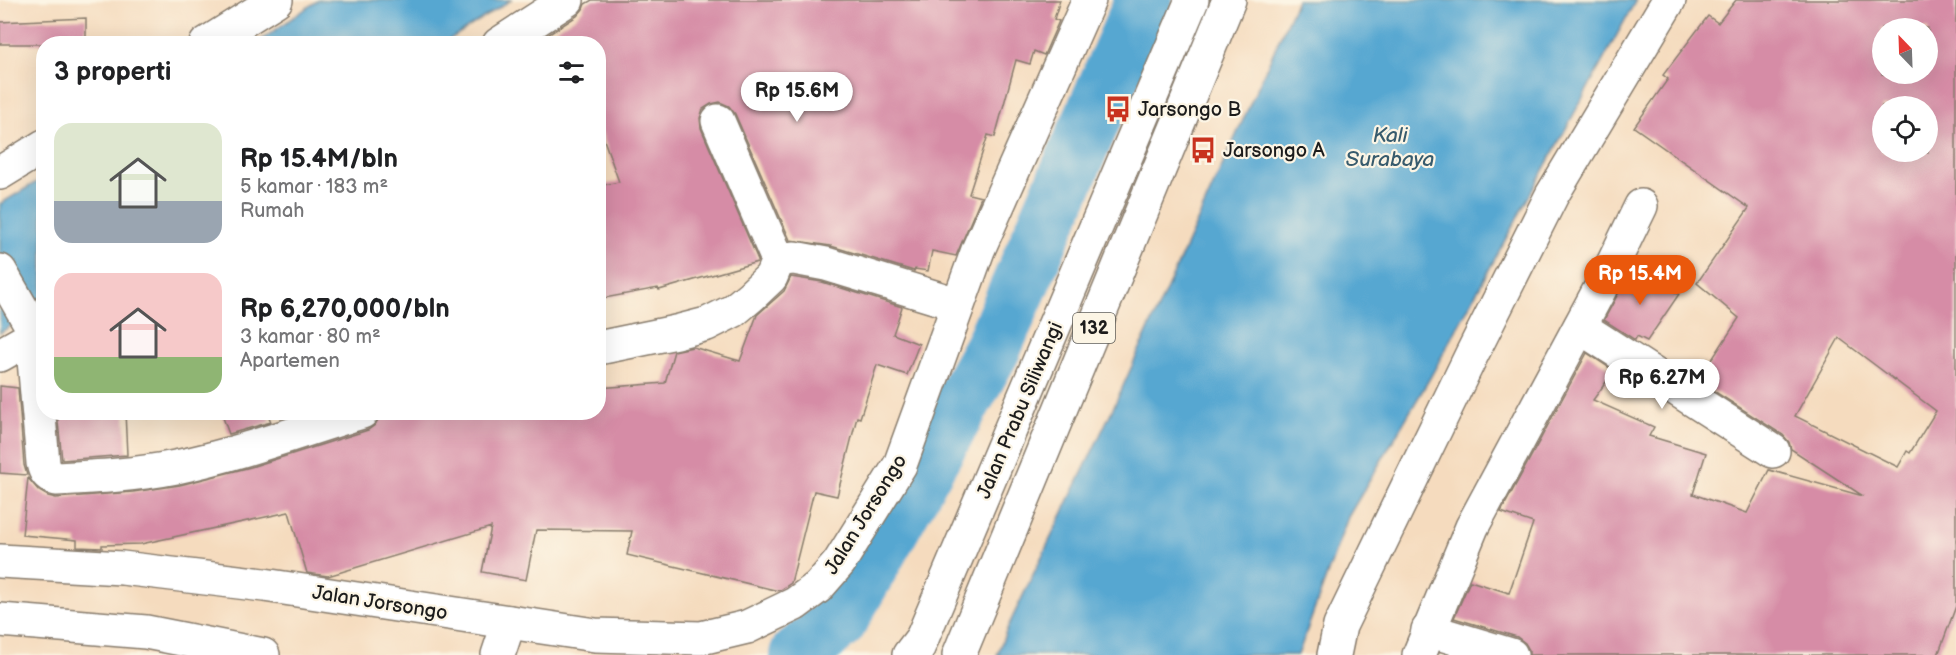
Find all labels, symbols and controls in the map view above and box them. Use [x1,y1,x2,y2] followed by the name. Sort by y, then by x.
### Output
[1872,18,1938,84] north arrow
[1872,18,1938,162] map controls
[555,56,588,89] icon: filters
[54,57,171,88] text: 3 properti
[735,72,859,123] pin: Rp 15.6M
[755,79,839,103] text: Rp 15.6M
[1103,94,1133,124] bus stop icon: Jarsongo B
[1872,96,1938,162] button: locate
[1138,98,1241,122] place label: Jarsongo B
[1346,123,1434,172] water label: Kali Surabaya
[1188,135,1218,165] bus stop icon: Jarsongo A
[1223,139,1325,163] place label: Jarsongo A
[240,144,398,175] text: Rp 15.4M/bln
[102,147,174,219] icon: home
[240,175,388,199] text: 5 kamar · 183 m²
[240,199,304,223] text: Rumah
[1578,255,1702,306] pin: Rp 15.4M
[1598,262,1682,286] text: Rp 15.4M
[240,294,450,325] text: Rp 6,270,000/bln
[102,297,174,369] icon: home
[1073,313,1115,343] road number: 132
[972,318,1068,502] street label: Jalan Prabu Siliwangi
[240,325,381,349] text: 3 kamar · 80 m²
[240,349,340,373] text: Apartemen
[1600,359,1724,410] pin: Rp 6.27M
[1619,366,1705,390] text: Rp 6.27M
[819,450,912,579] street label: Jalan Jorsongo
[310,580,449,626] street label: Jalan Jorsongo

